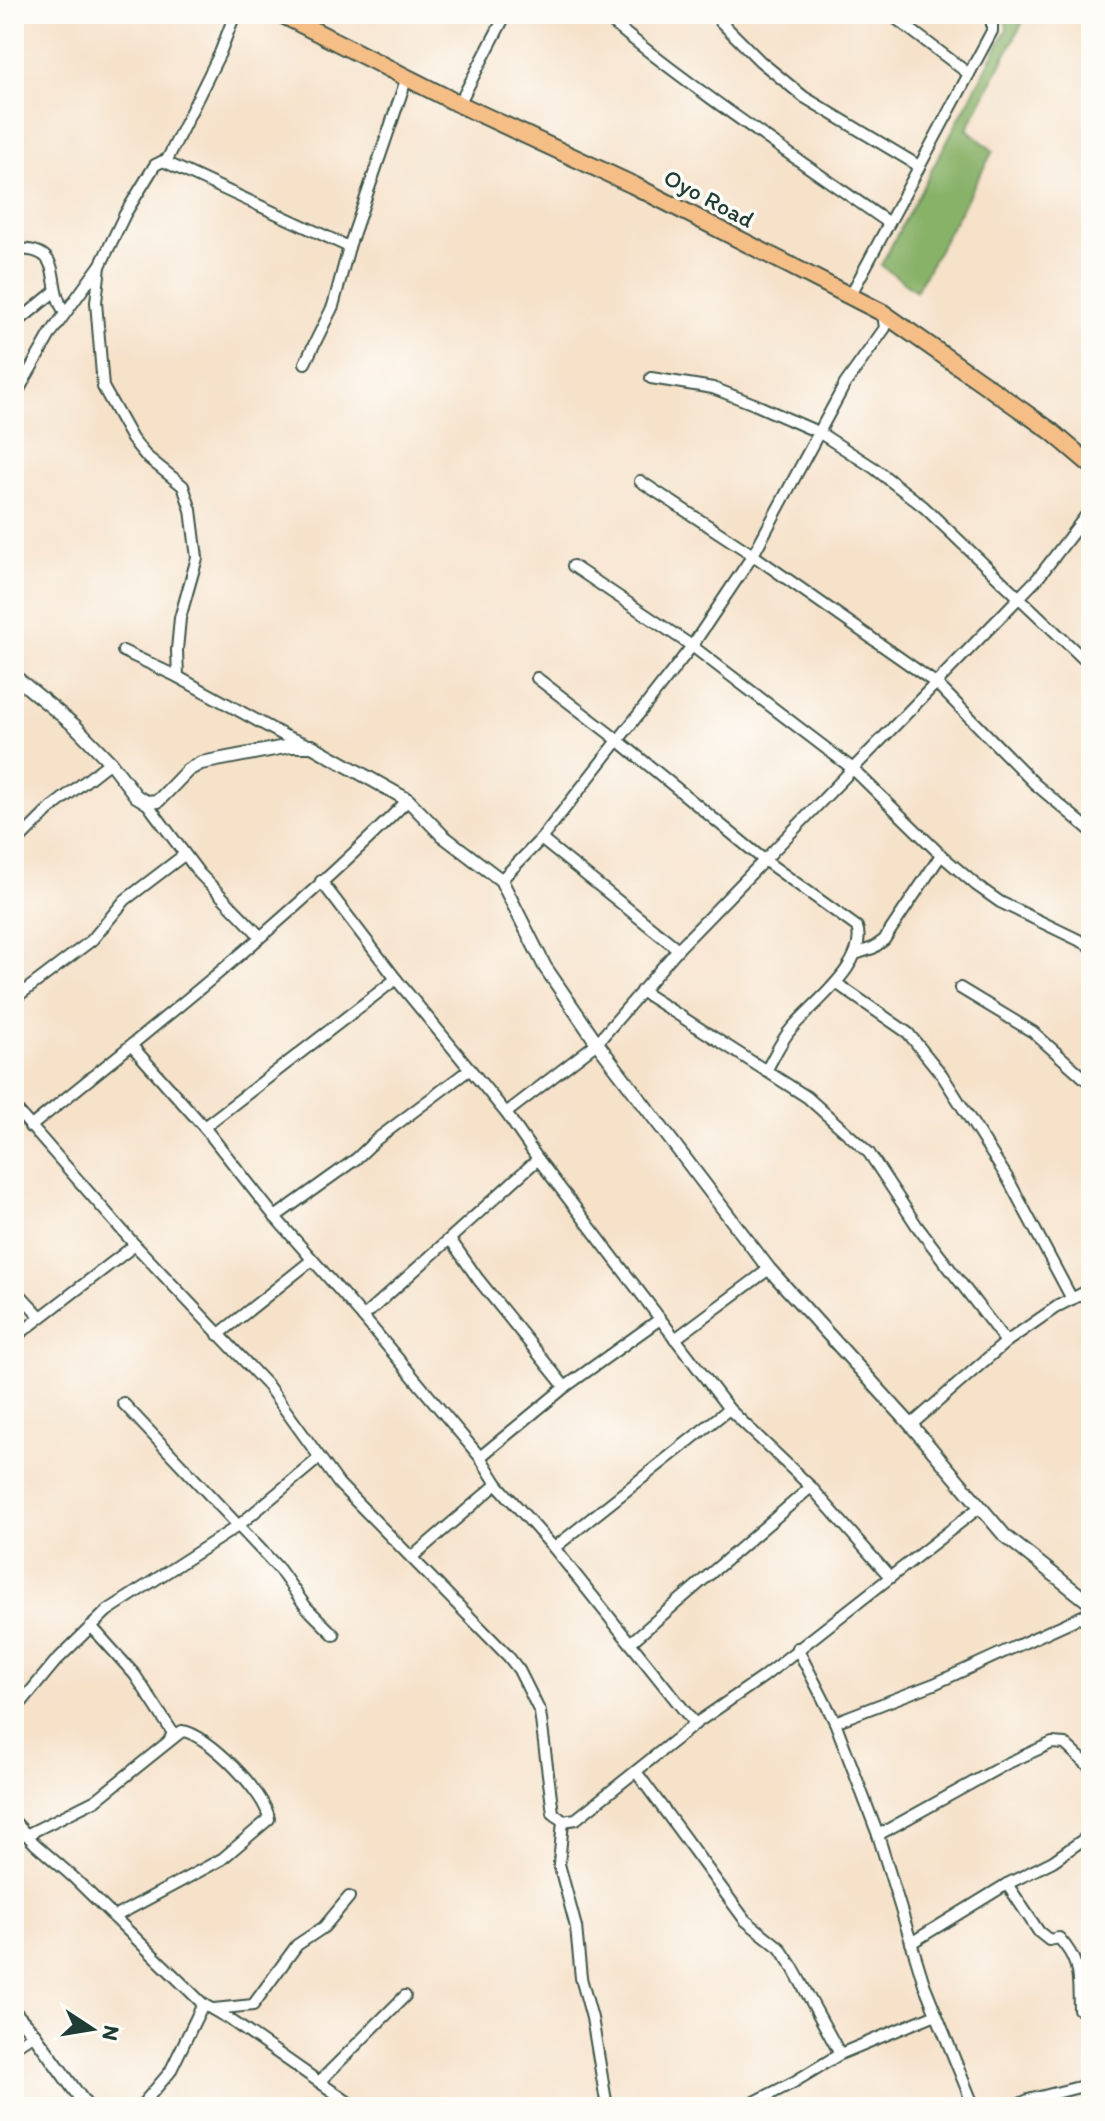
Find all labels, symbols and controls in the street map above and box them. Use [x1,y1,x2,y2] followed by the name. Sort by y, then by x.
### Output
[659,162,759,234] street label: Oyo Road
[52,1989,132,2069] north arrow
[96,2023,126,2043] text: N

